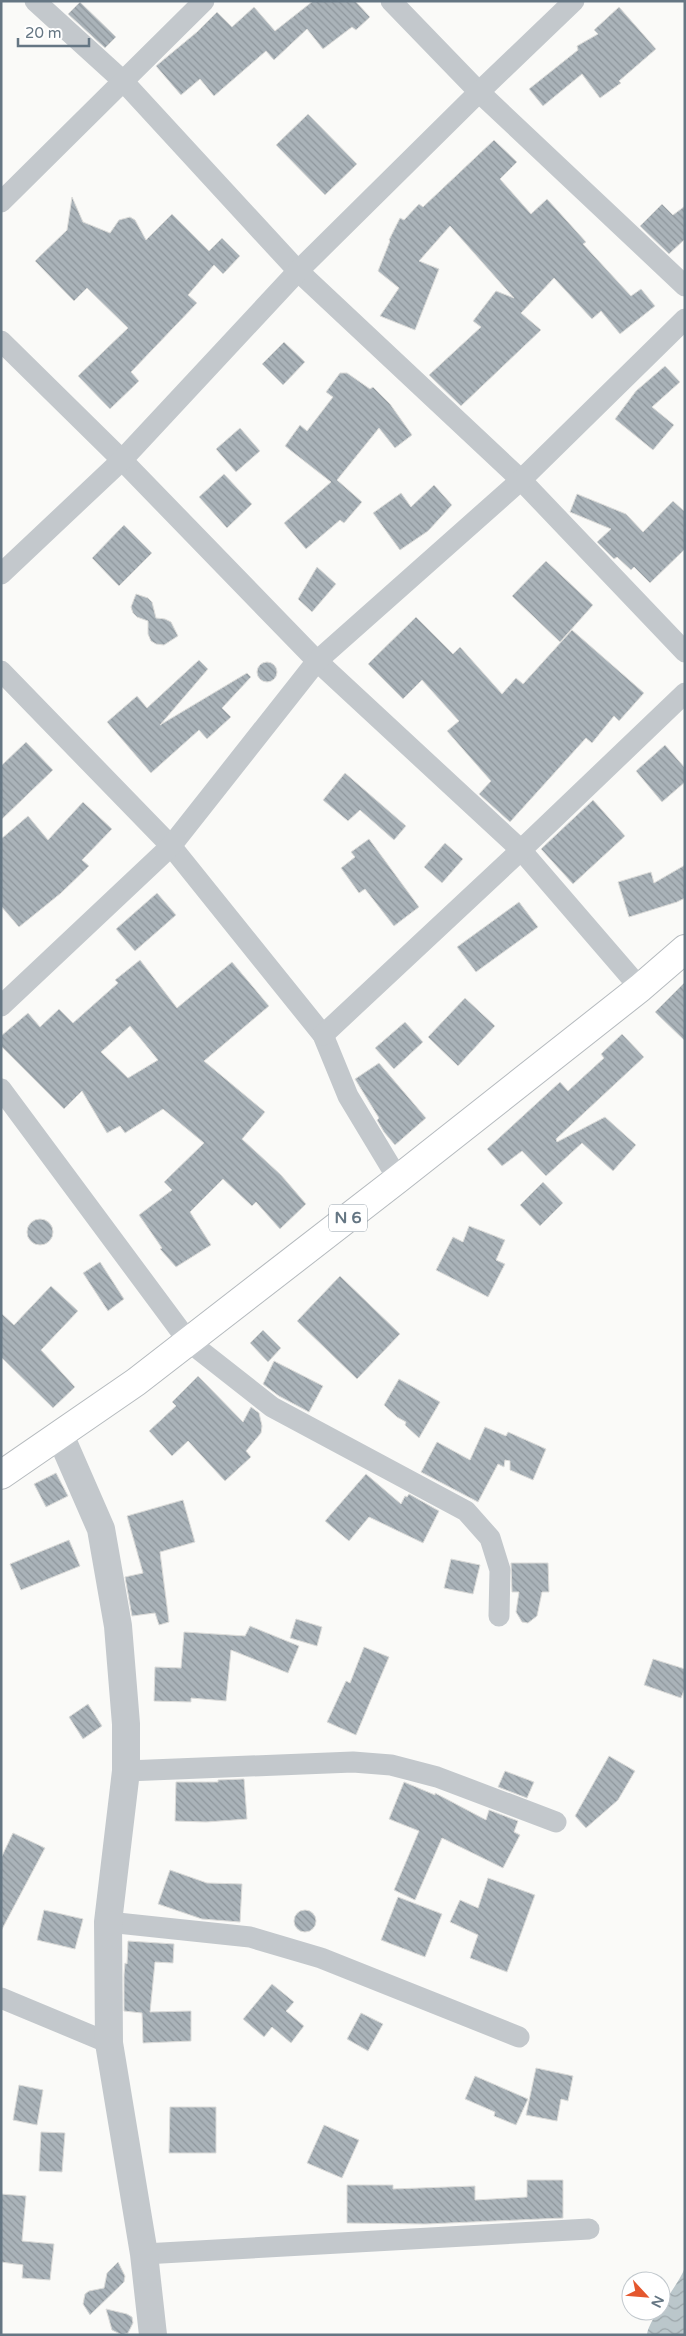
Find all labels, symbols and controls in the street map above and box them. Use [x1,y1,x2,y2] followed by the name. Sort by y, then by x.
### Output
[18,15,89,47] scale bar
[25,24,62,42] text: 20 m
[329,1204,367,1232] road number: N 6
[621,2271,671,2321] north arrow
[647,2293,667,2310] text: N

